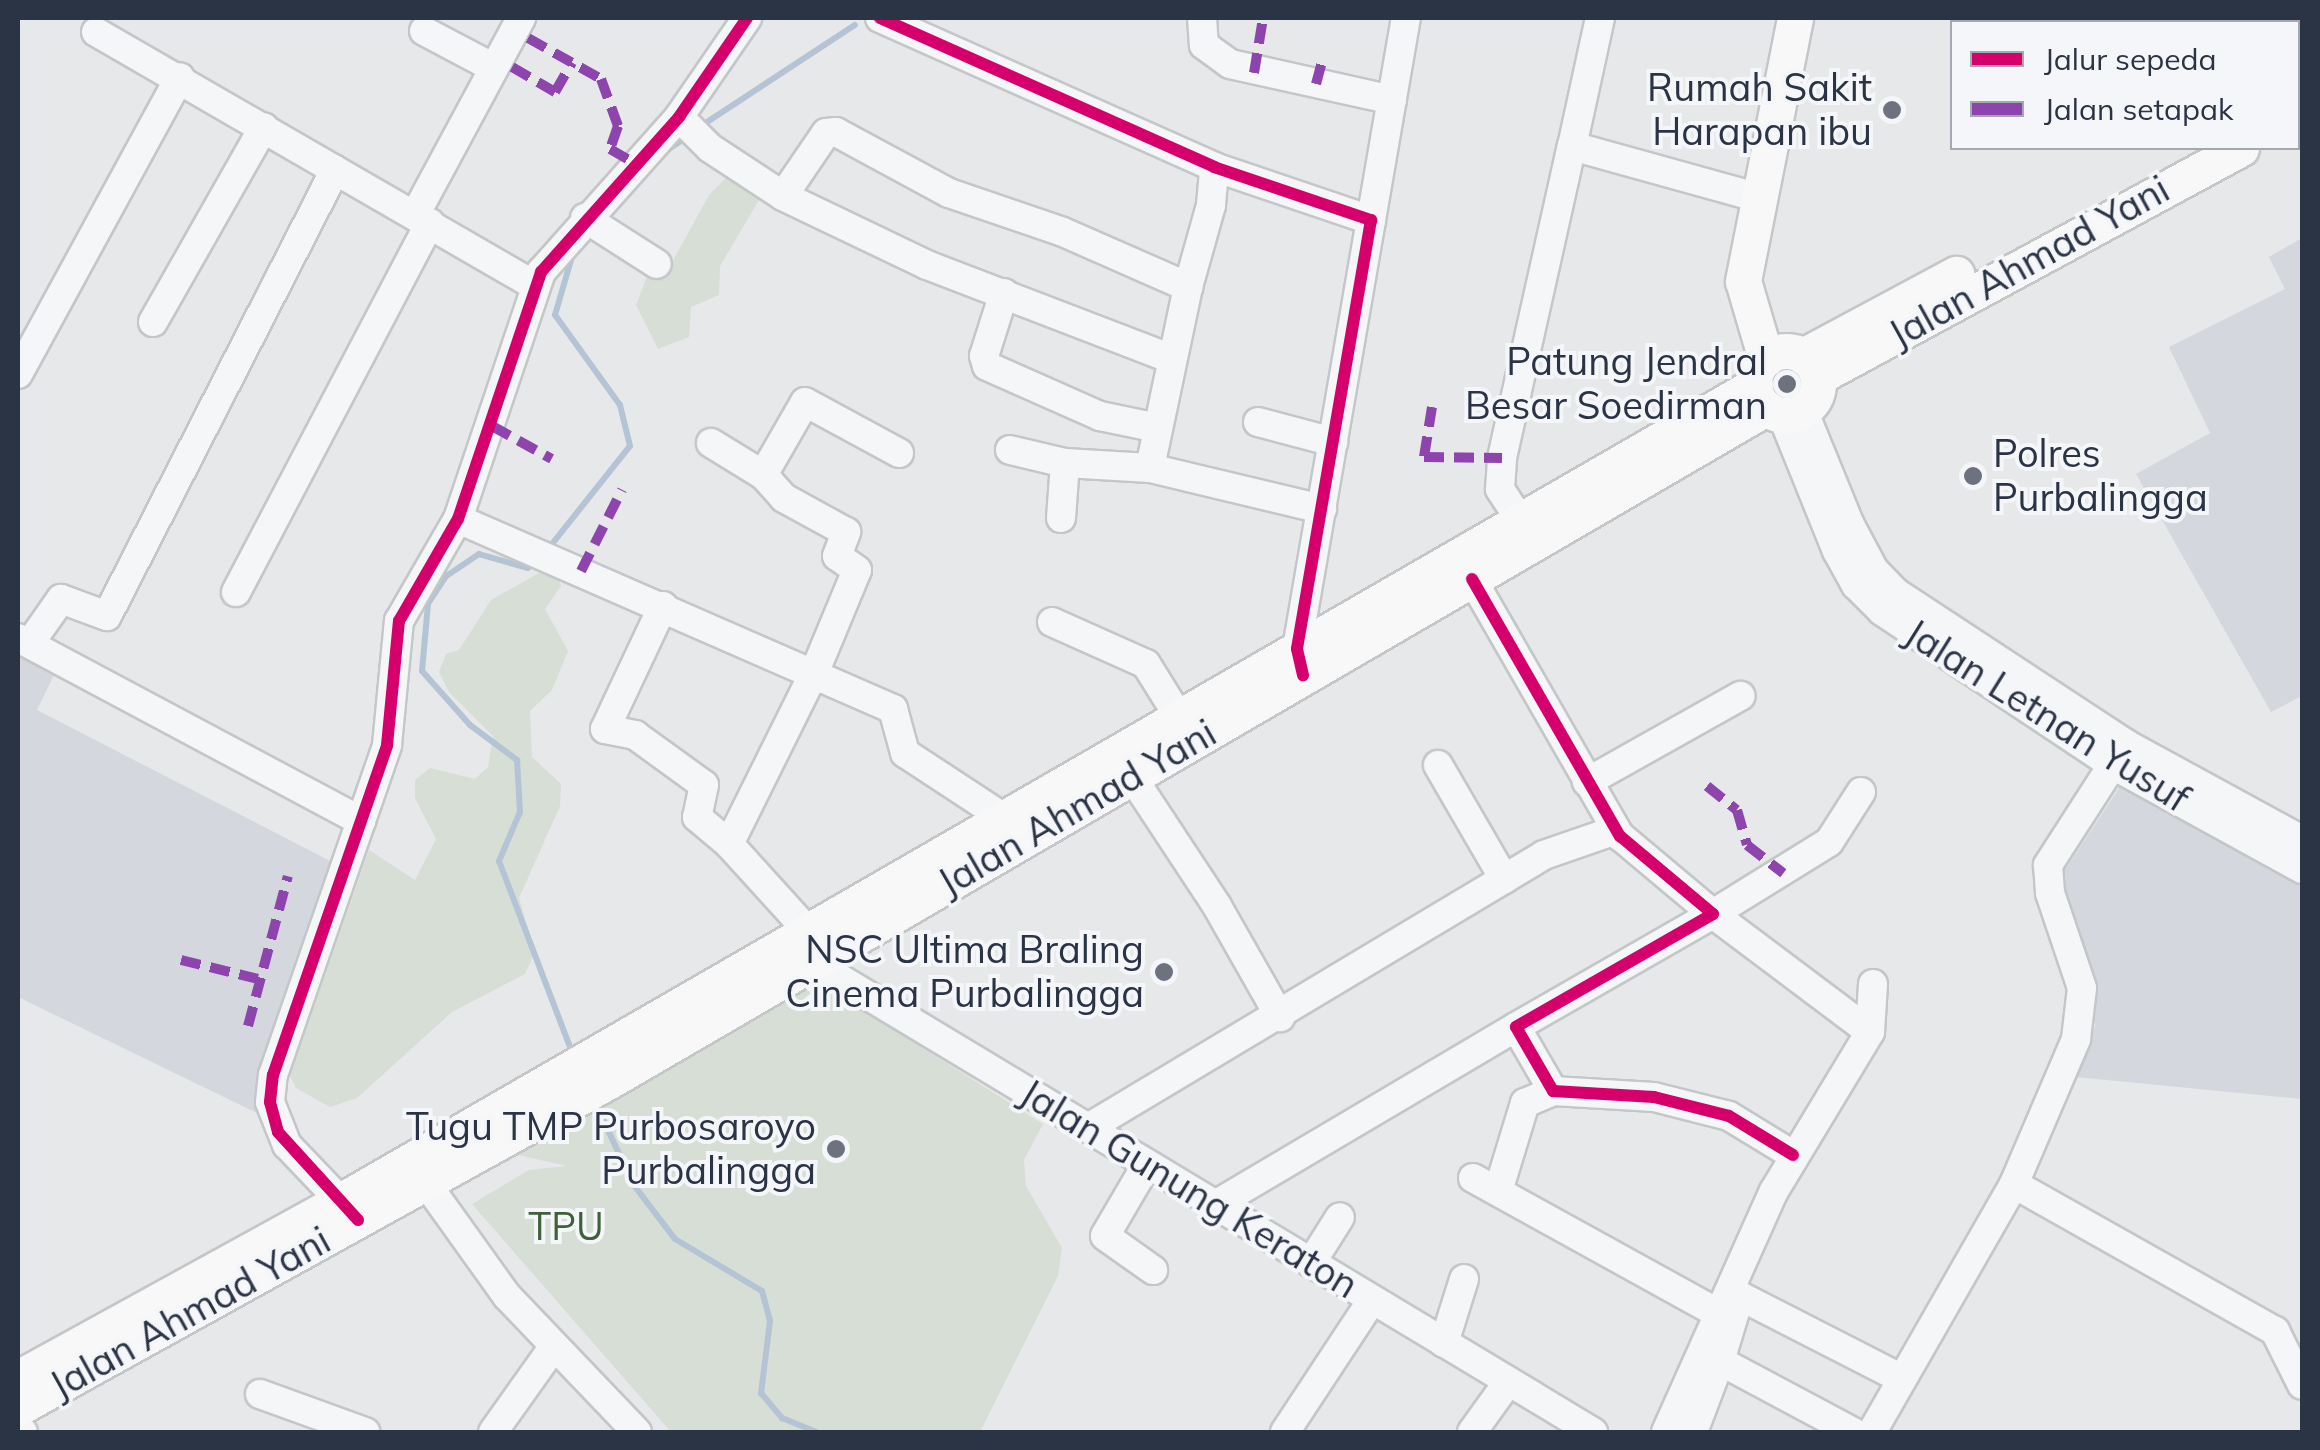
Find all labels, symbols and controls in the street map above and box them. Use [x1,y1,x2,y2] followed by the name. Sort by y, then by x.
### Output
[1950,20,2300,150] legend
[2044,40,2217,78] text: Jalur sepeda
[1647,65,1872,154] place label: Rumah Sakit Harapan ibu
[2044,90,2234,128] text: Jalan setapak
[1881,99,1903,121] marker: Rumah Sakit Harapan ibu
[1881,166,2177,358] street label: Jalan Ahmad Yani
[1465,339,1767,428] place label: Patung Jendral Besar Soedirman
[1776,373,1798,395] marker: Patung Jendral Besar Soedirman
[1993,431,2208,520] place label: Polres Purbalingga
[1962,465,1984,487] marker: Polres Purbalingga
[1896,610,2198,822] street label: Jalan Letnan Yusuf
[930,710,1224,906] street label: Jalan Ahmad Yani
[785,927,1144,1016] place label: NSC Ultima Braling Cinema Purbalingga
[1153,961,1175,983] marker: NSC Ultima Braling Cinema Purbalingga
[1012,1070,1366,1308] street label: Jalan Gunung Keraton
[406,1104,816,1194] place label: Tugu TMP Purbosaroyo Purbalingga
[825,1138,847,1160] marker: Tugu TMP Purbosaroyo Purbalingga
[528,1204,604,1250] park label: TPU
[42,1217,338,1409] street label: Jalan Ahmad Yani

